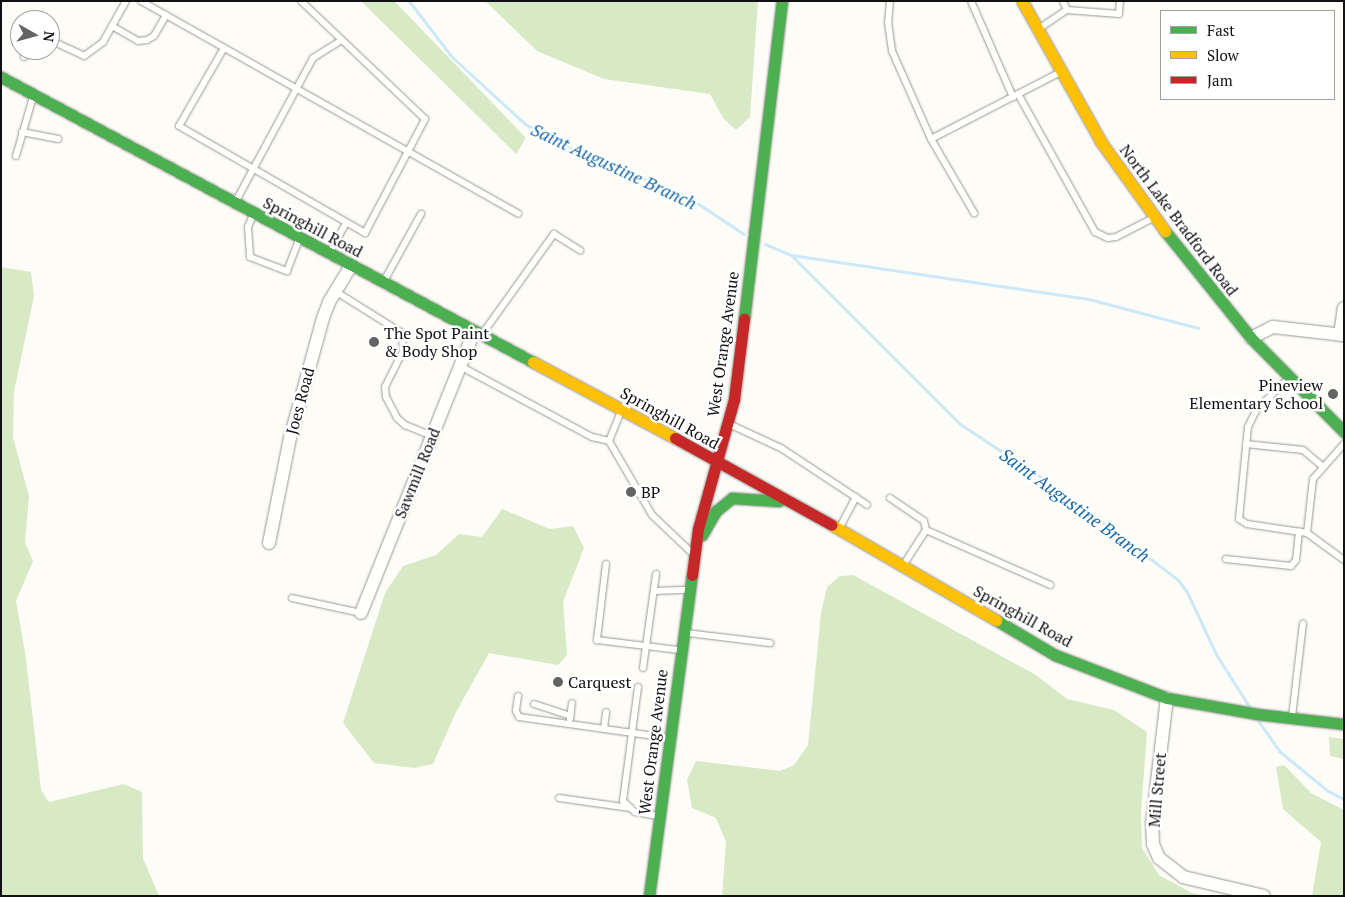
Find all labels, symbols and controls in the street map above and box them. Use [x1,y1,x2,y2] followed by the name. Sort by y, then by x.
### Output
[10,10,60,60] north arrow
[1160,10,1335,100] legend
[1207,20,1235,40] text: Fast
[39,30,59,43] text: N
[1207,45,1239,65] text: Slow
[1207,70,1233,90] text: Jam
[528,118,700,214] water label: Saint Augustine Branch
[1116,141,1242,299] street label: North Lake Bradford Road
[260,193,366,261] street label: Springhill Road
[703,270,743,418] street label: West Orange Avenue
[384,323,489,361] place label: The Spot Paint & Body Shop
[368,336,380,348] marker: The Spot Paint & Body Shop
[282,365,318,437] street label: Joes Road
[1189,375,1323,413] place label: Pineview Elementary School
[617,383,723,453] street label: Springhill Road
[1327,388,1339,400] marker: Pineview Elementary School
[390,425,444,521] street label: Sawmill Road
[996,443,1154,567] water label: Saint Augustine Branch
[641,482,660,502] place label: BP
[625,486,637,498] marker: BP
[970,581,1076,651] street label: Springhill Road
[635,668,671,816] street label: West Orange Avenue
[568,672,631,692] place label: Carquest
[552,676,564,688] marker: Carquest
[1144,752,1170,828] street label: Mill Street

